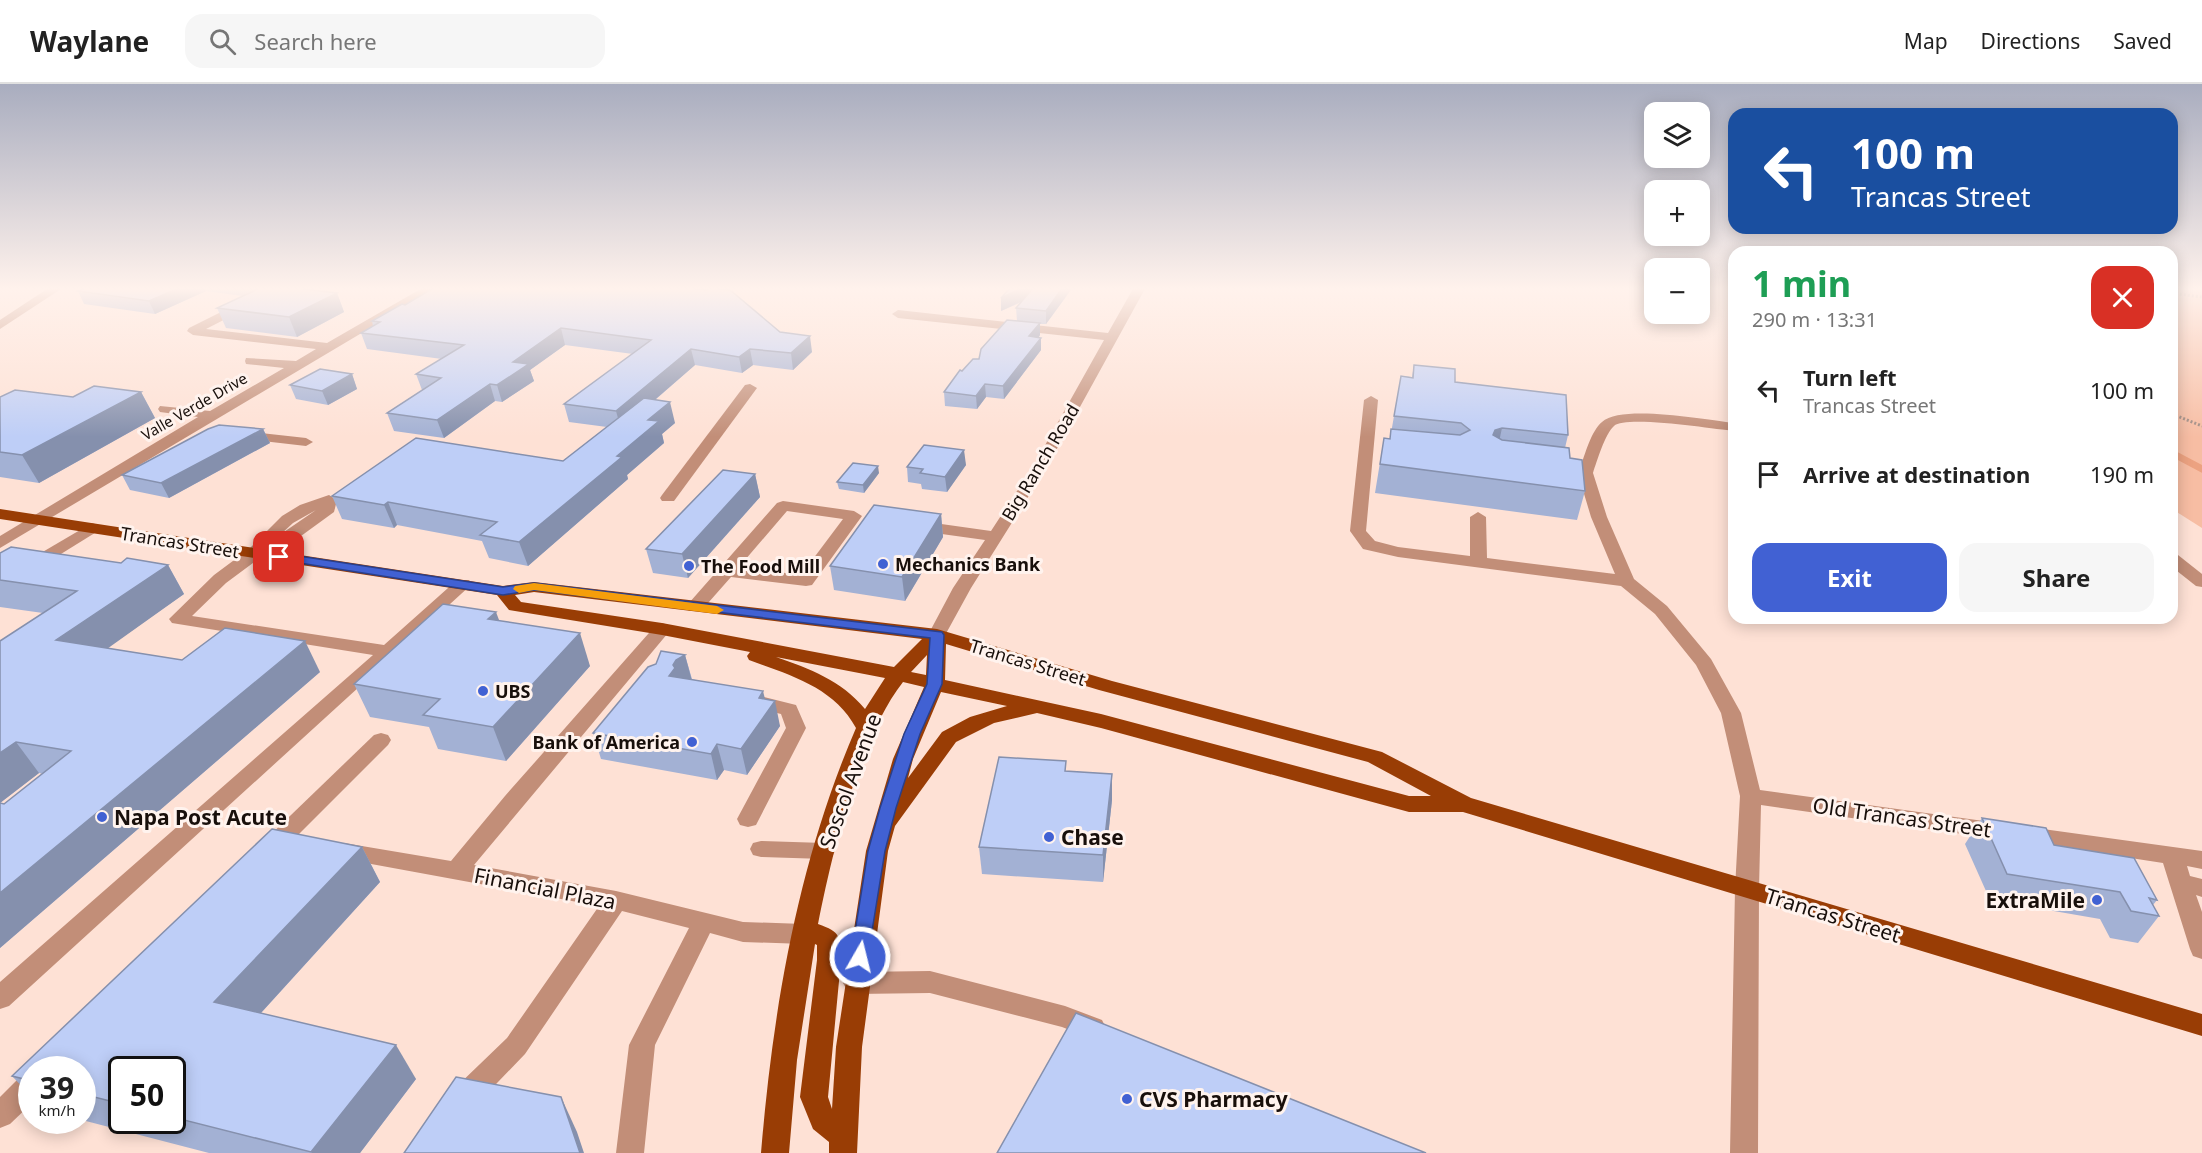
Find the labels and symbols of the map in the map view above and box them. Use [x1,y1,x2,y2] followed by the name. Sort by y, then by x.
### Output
[137,368,251,444] street label: Valle Verde Drive
[996,399,1084,525] street label: Big Ranch Road
[119,521,241,563] street label: Trancas Street
[253,531,304,582] pin
[895,552,1041,576] place label: Mechanics Bank
[701,554,820,578] place label: The Food Mill
[876,557,890,571] marker: Mechanics Bank
[682,559,696,573] marker: The Food Mill
[967,633,1089,691] street label: Trancas Street
[495,679,531,703] place label: UBS
[476,684,490,698] marker: UBS
[813,710,887,852] street label: Soscol Avenue
[533,730,680,754] place label: Bank of America
[685,735,699,749] marker: Bank of America
[1811,791,1993,843] street label: Old Trancas Street
[114,803,287,831] place label: Napa Post Acute
[95,810,109,824] marker: Napa Post Acute
[1061,823,1124,851] place label: Chase
[1042,830,1056,844] marker: Chase
[472,861,618,915] street label: Financial Plaza
[1762,881,1904,949] street label: Trancas Street
[1986,886,2085,914] place label: ExtraMile
[2090,893,2104,907] marker: ExtraMile
[828,925,892,989] position arrow
[108,1056,186,1134] speed limit sign: 50
[1139,1085,1288,1113] place label: CVS Pharmacy
[1120,1092,1134,1106] marker: CVS Pharmacy

